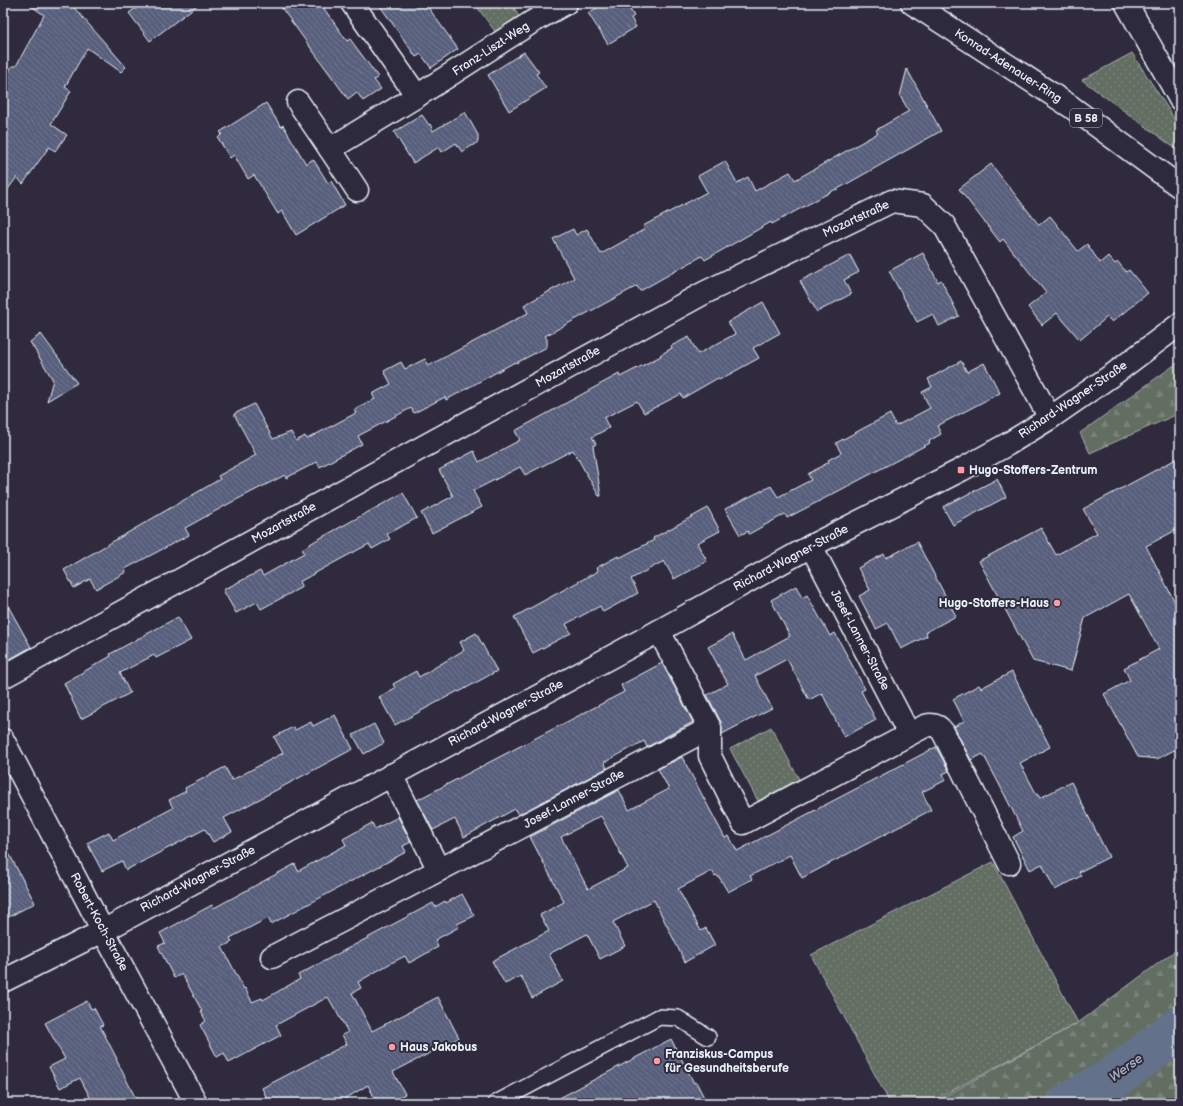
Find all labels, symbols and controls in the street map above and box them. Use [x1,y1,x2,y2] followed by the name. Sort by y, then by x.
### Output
[450,19,532,79] street label: Franz-Liszt-Weg
[951,26,1065,106] street label: Konrad-Adenauer-Ring
[1070,109,1102,127] road number: B 58
[820,197,892,241] street label: Mozartstraße
[533,343,603,391] street label: Mozartstraße
[1016,358,1130,442] street label: Richard-Wagner-Straße
[969,463,1097,478] place label: Hugo-Stoffers-Zentrum
[956,465,966,475] marker: Hugo-Stoffers-Zentrum
[249,499,319,547] street label: Mozartstraße
[731,521,851,595] street label: Richard-Wagner-Straße
[827,587,893,693] street label: Josef-Lanner-Straße
[939,596,1049,611] place label: Hugo-Stoffers-Haus
[1052,598,1062,608] marker: Hugo-Stoffers-Haus
[446,676,566,750] street label: Richard-Wagner-Straße
[521,766,627,832] street label: Josef-Lanner-Straße
[138,842,258,916] street label: Richard-Wagner-Straße
[67,870,131,974] street label: Robert-Koch-Straße
[400,1040,477,1055] place label: Haus Jakobus
[387,1042,397,1052] marker: Haus Jakobus
[665,1047,789,1076] place label: Franziskus-Campus für Gesundheitsberufe
[1106,1050,1146,1085] water label: Werse
[652,1056,662,1066] marker: Franziskus-Campus für Gesundheitsberufe

